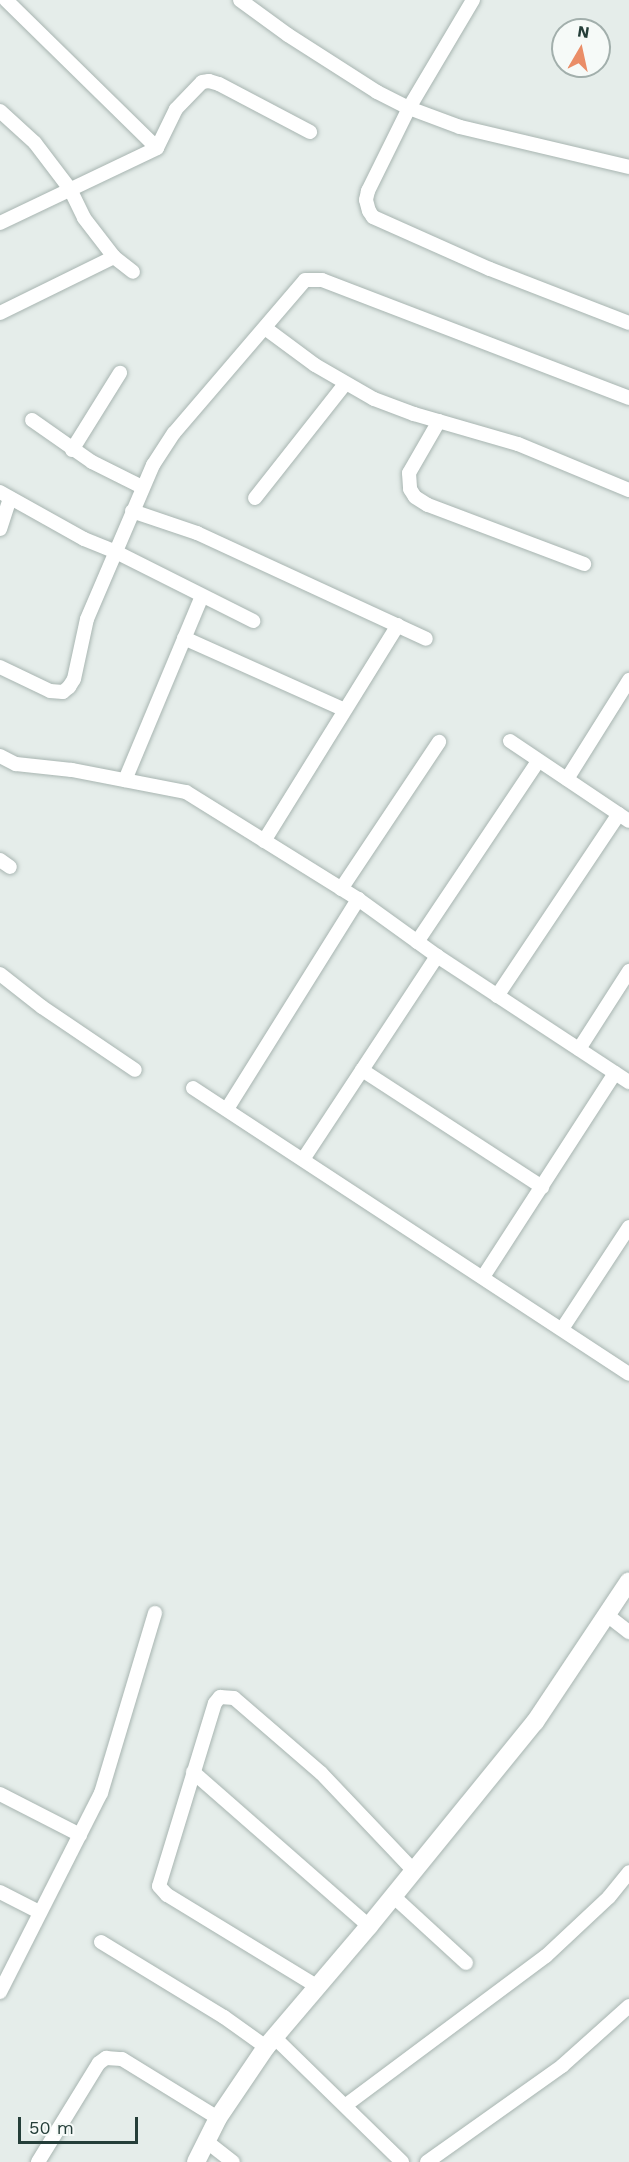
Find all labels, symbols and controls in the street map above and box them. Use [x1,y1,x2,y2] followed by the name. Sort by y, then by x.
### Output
[551,18,611,78] north arrow
[576,21,591,42] text: N
[21,2105,141,2143] scale bar
[29,2117,74,2138] text: 50 m

